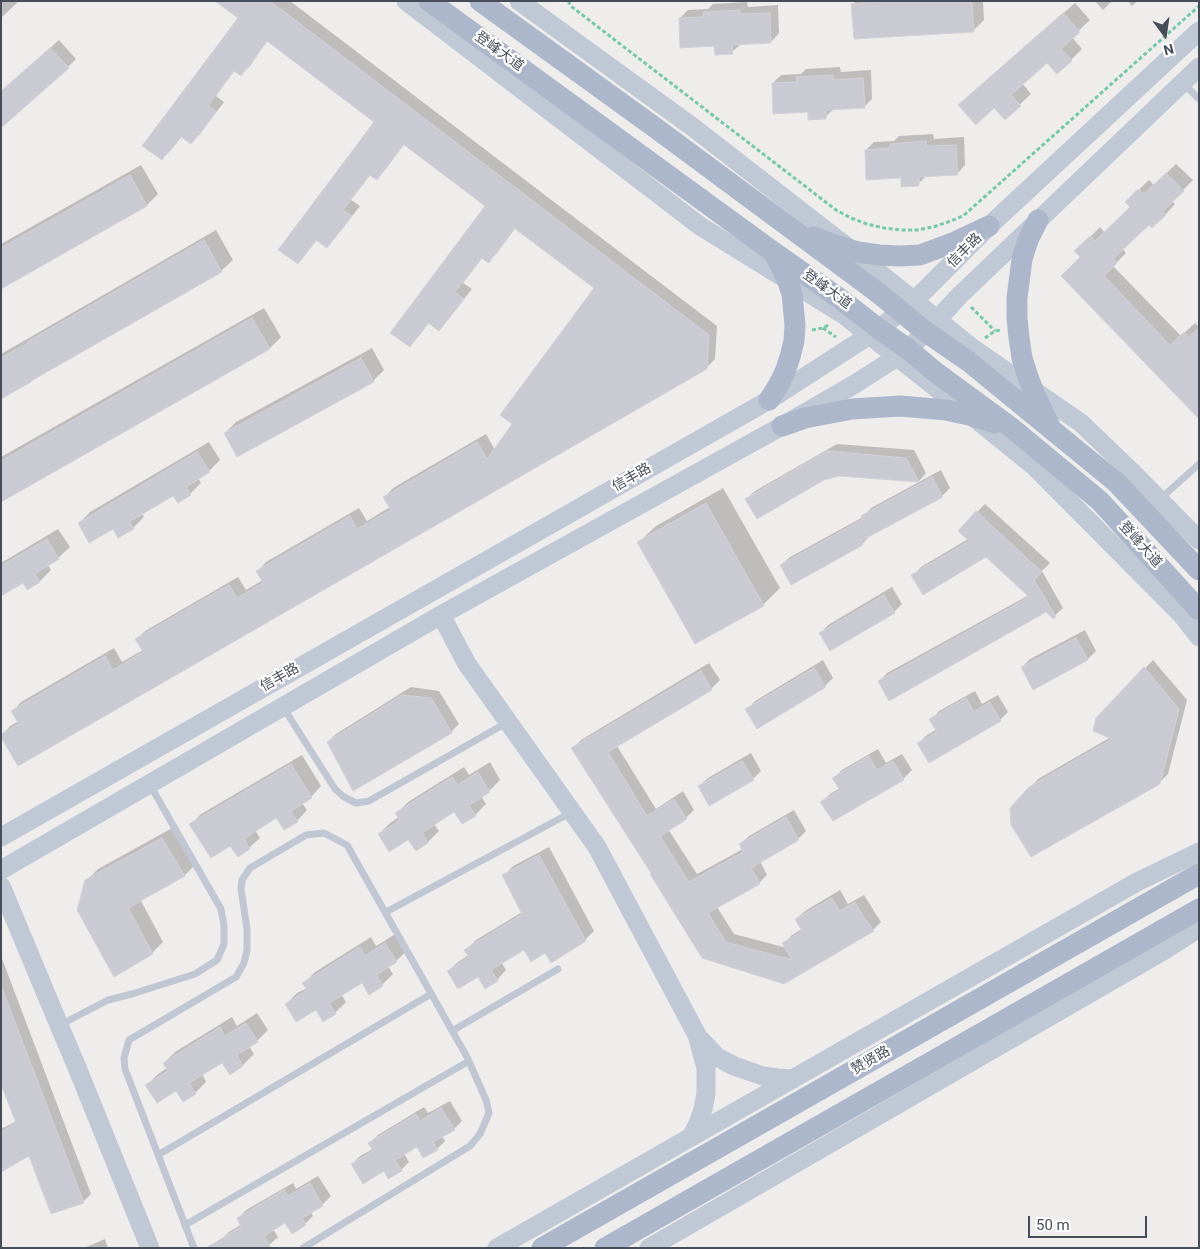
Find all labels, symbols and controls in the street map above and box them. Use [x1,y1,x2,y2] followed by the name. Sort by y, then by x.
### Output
[1140,10,1190,60] north arrow
[471,29,527,75] street label: 登峰大道
[1162,41,1175,59] text: N
[944,230,986,272] street label: 信丰路
[799,267,855,313] street label: 登峰大道
[610,460,654,496] street label: 信丰路
[1115,519,1165,571] street label: 登峰大道
[258,660,302,696] street label: 信丰路
[849,1043,893,1079] street label: 赞贤路
[1030,1206,1149,1238] scale bar
[1036,1216,1070,1234] text: 50 m

